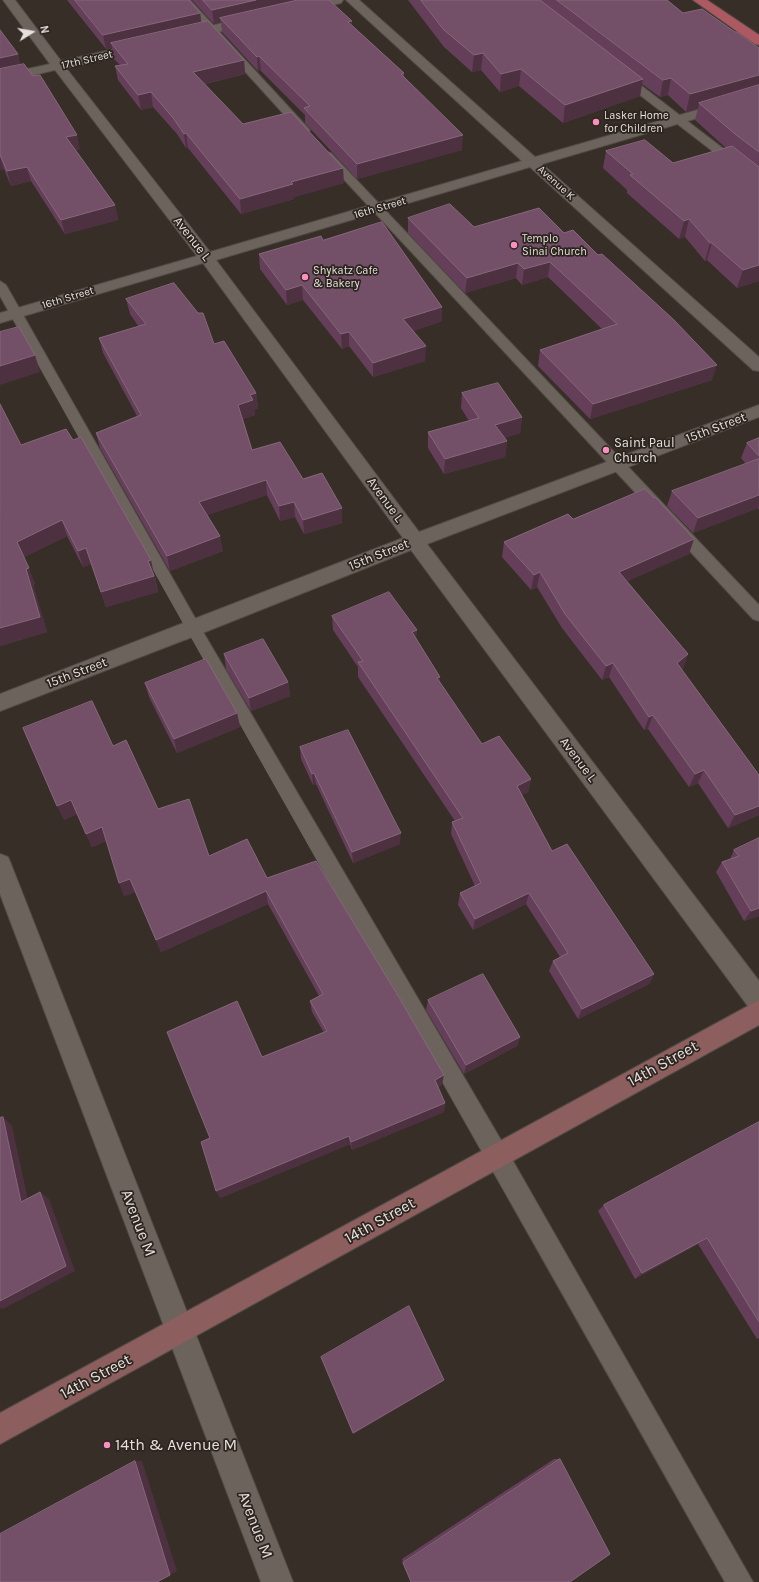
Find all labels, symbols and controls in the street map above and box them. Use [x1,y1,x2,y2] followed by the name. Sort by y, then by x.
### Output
[12,12,52,52] north arrow
[37,24,51,35] text: N
[60,48,114,72] street label: 17th Street
[604,109,669,135] place label: Lasker Home for Children
[591,117,601,127] marker: Lasker Home for Children
[535,163,577,203] street label: Avenue K
[352,194,408,222] street label: 16th Street
[170,214,214,264] street label: Avenue L
[522,232,587,258] place label: Templo Sinai Church
[509,240,519,250] marker: Templo Sinai Church
[313,264,378,290] place label: Shykatz Cafe & Bakery
[300,272,310,282] marker: Shykatz Cafe & Bakery
[40,284,96,312] street label: 16th Street
[684,409,748,447] street label: 15th Street
[614,435,675,466] place label: Saint Paul Church
[601,445,611,455] marker: Saint Paul Church
[363,474,407,526] street label: Avenue L
[347,536,411,574] street label: 15th Street
[45,654,109,692] street label: 15th Street
[556,735,600,785] street label: Avenue L
[624,1037,702,1091] street label: 14th Street
[116,1187,160,1259] street label: Avenue M
[341,1194,419,1248] street label: 14th Street
[57,1350,135,1404] street label: 14th Street
[115,1435,237,1455] place label: 14th & Avenue M
[102,1440,112,1450] marker: 14th & Avenue M
[233,1489,277,1561] street label: Avenue M

